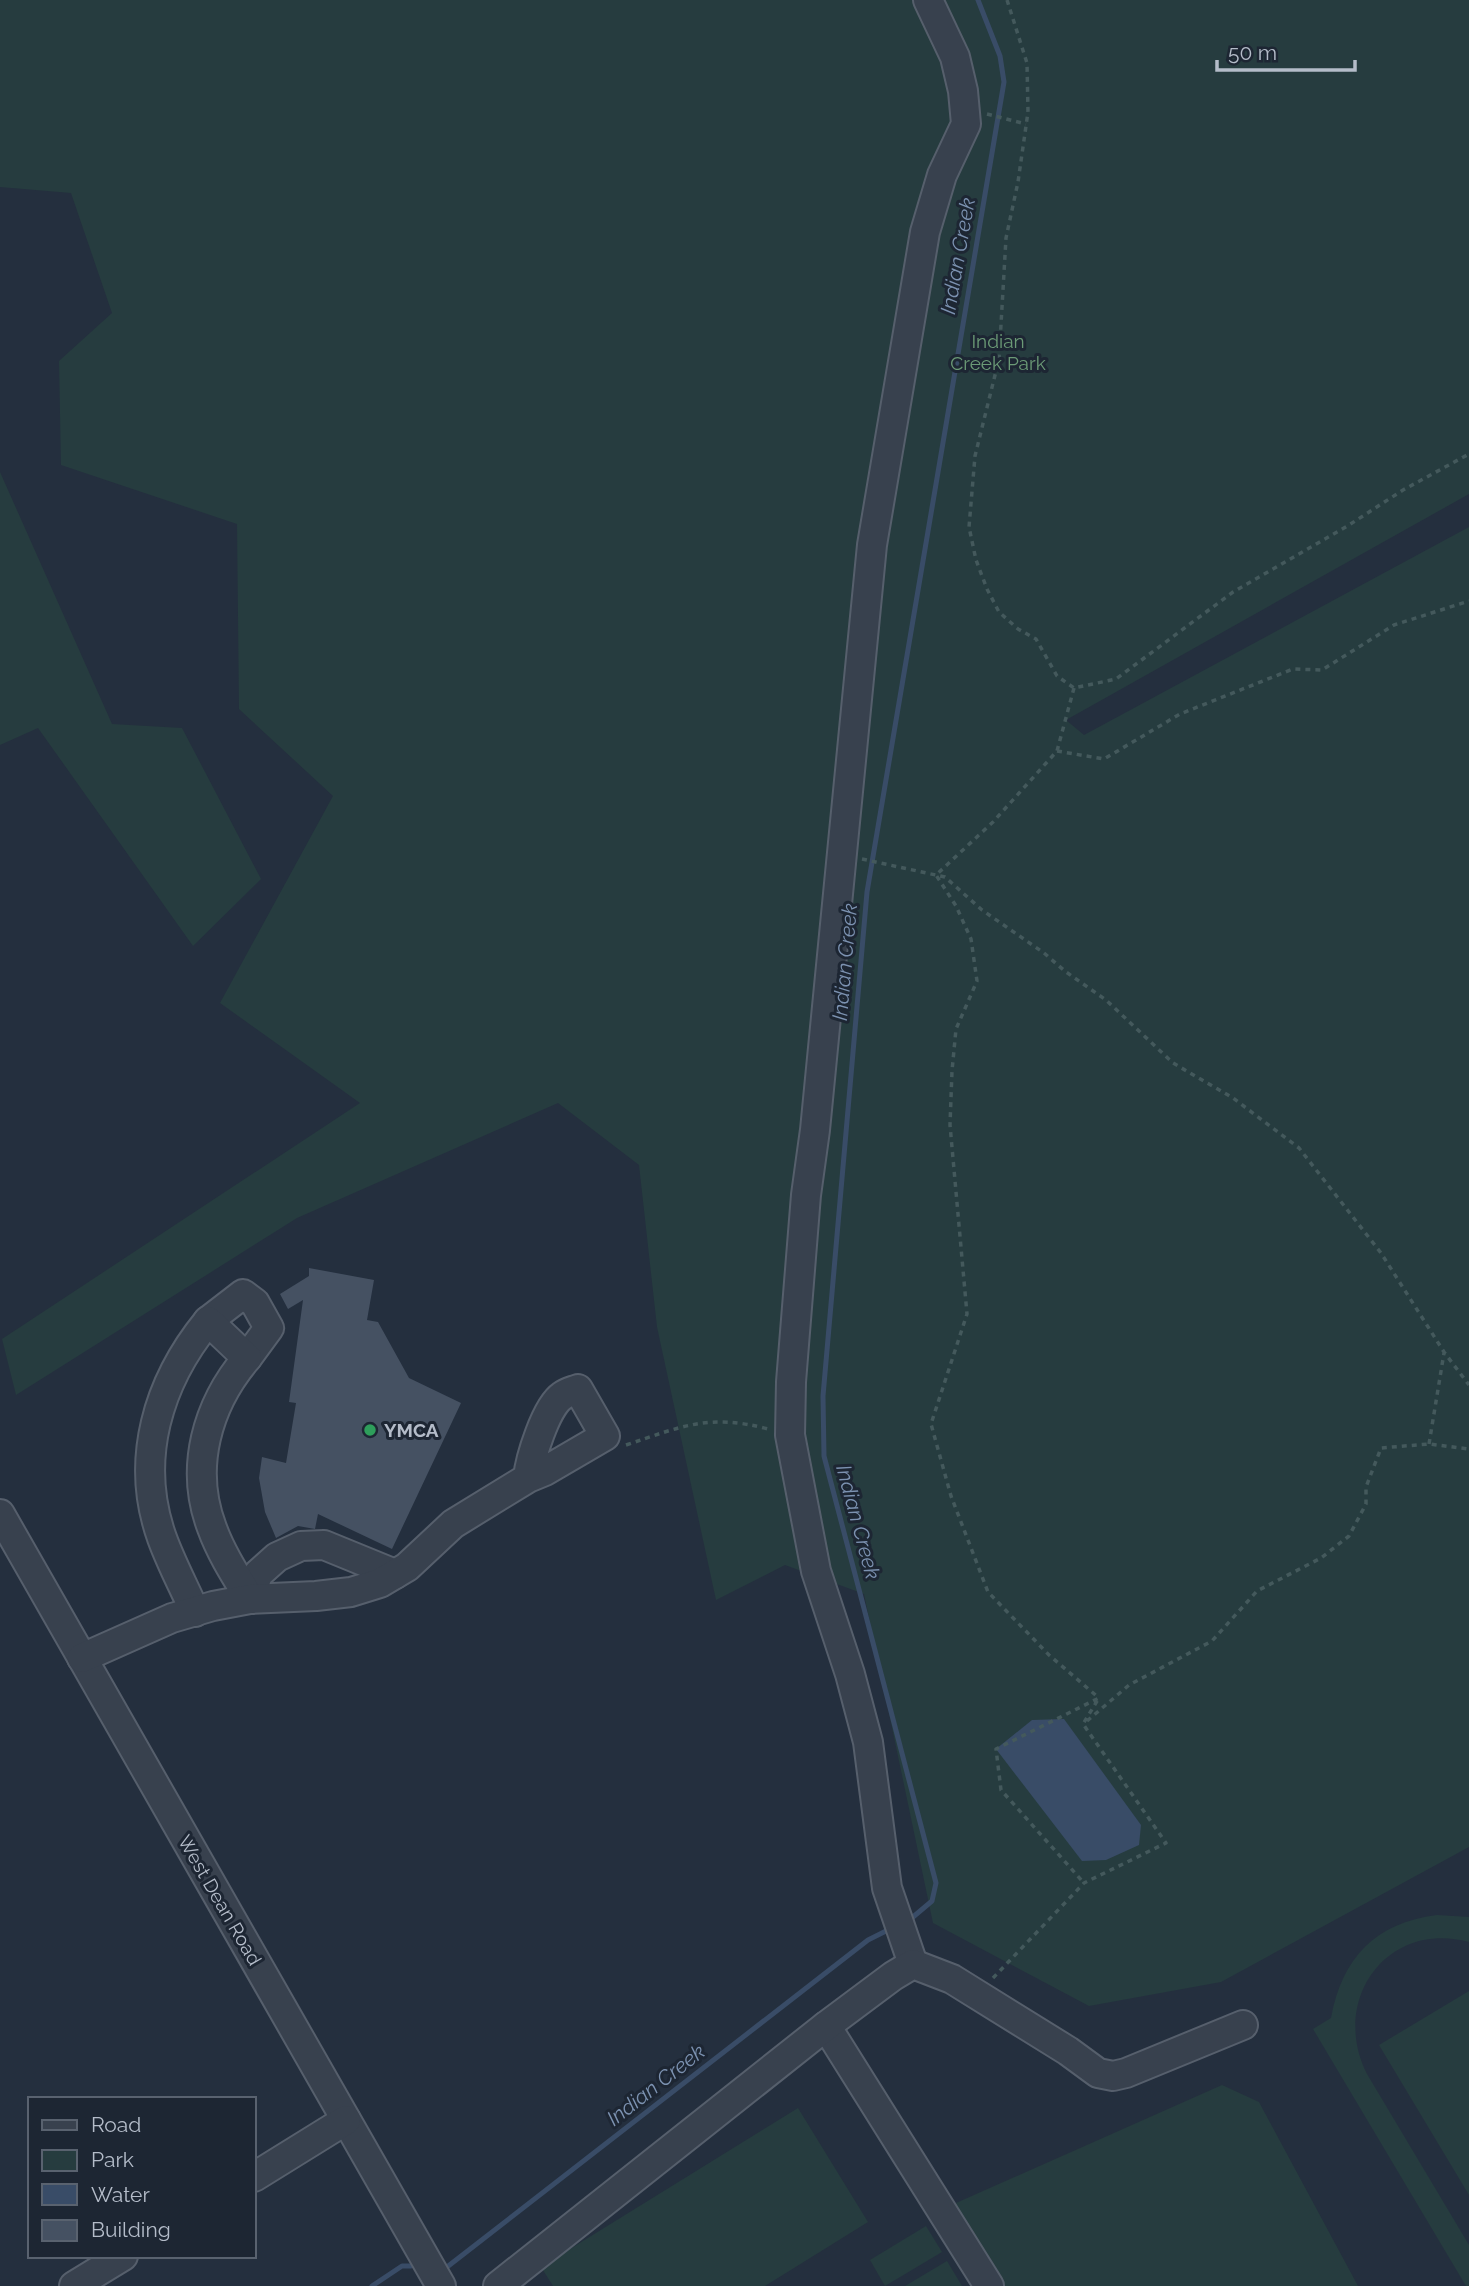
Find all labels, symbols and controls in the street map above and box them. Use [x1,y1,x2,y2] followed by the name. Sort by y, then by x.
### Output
[1217,28,1355,72] scale bar
[1228,40,1277,65] text: 50 m
[935,196,980,316] water label: Indian Creek
[950,330,1046,374] park label: Indian Creek Park
[827,902,862,1022] water label: Indian Creek
[384,1419,439,1441] place label: YMCA
[362,1422,378,1438] marker: YMCA
[831,1462,886,1582] water label: Indian Creek
[174,1831,266,1969] street label: West Dean Road
[602,2038,710,2131] water label: Indian Creek
[28,2097,256,2258] legend
[91,2112,141,2137] text: Road
[91,2147,134,2172] text: Park
[91,2182,150,2207] text: Water
[91,2217,171,2242] text: Building

